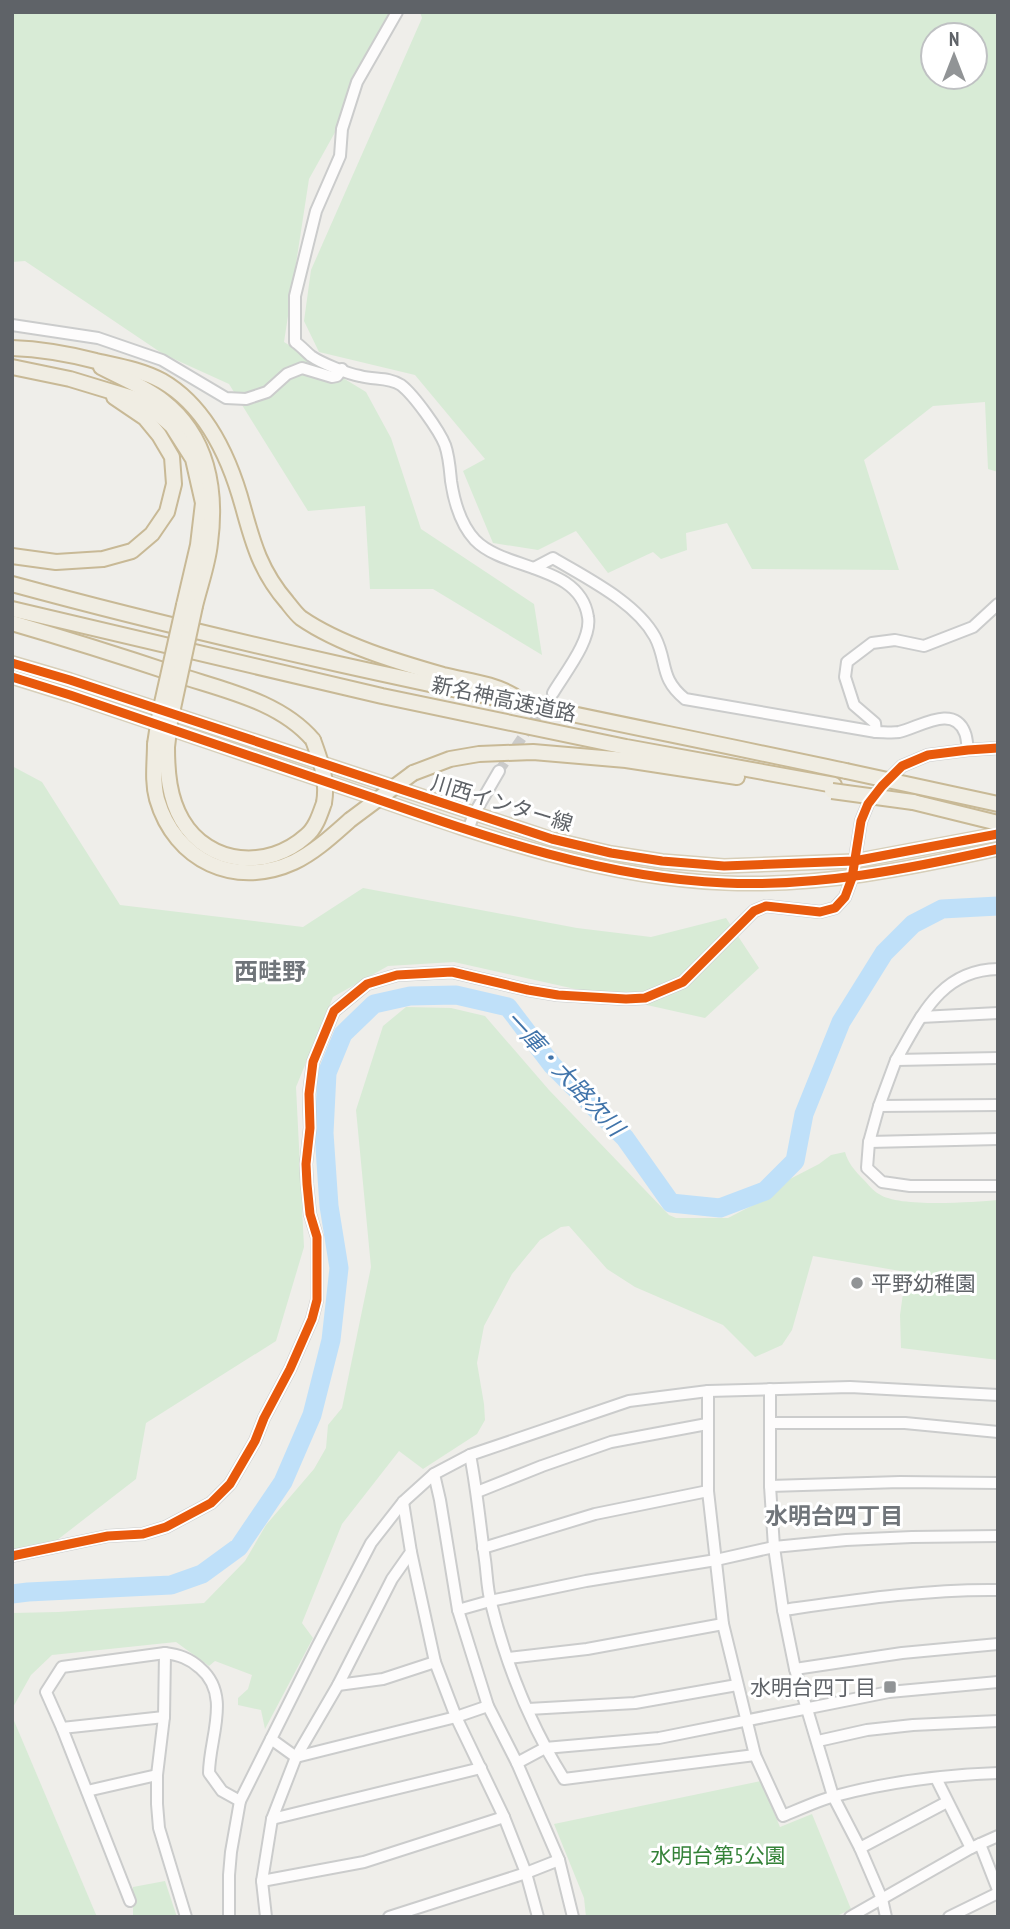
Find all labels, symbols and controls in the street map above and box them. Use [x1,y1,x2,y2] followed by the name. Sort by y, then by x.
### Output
[919,21,989,91] north arrow
[949,27,959,51] text: N
[429,671,579,727] street label: 新名神高速道路
[428,769,576,837] street label: 川西インター線
[234,956,306,987] district label: 西畦野
[499,1004,633,1144] water label: 一庫・大路次川
[871,1270,976,1297] place label: 平野幼稚園
[849,1275,865,1291] marker: 平野幼稚園
[765,1501,903,1530] district label: 水明台四丁目
[750,1674,876,1701] place label: 水明台四丁目
[882,1679,898,1695] marker: 水明台四丁目
[650,1842,786,1869] park label: 水明台第5公園

